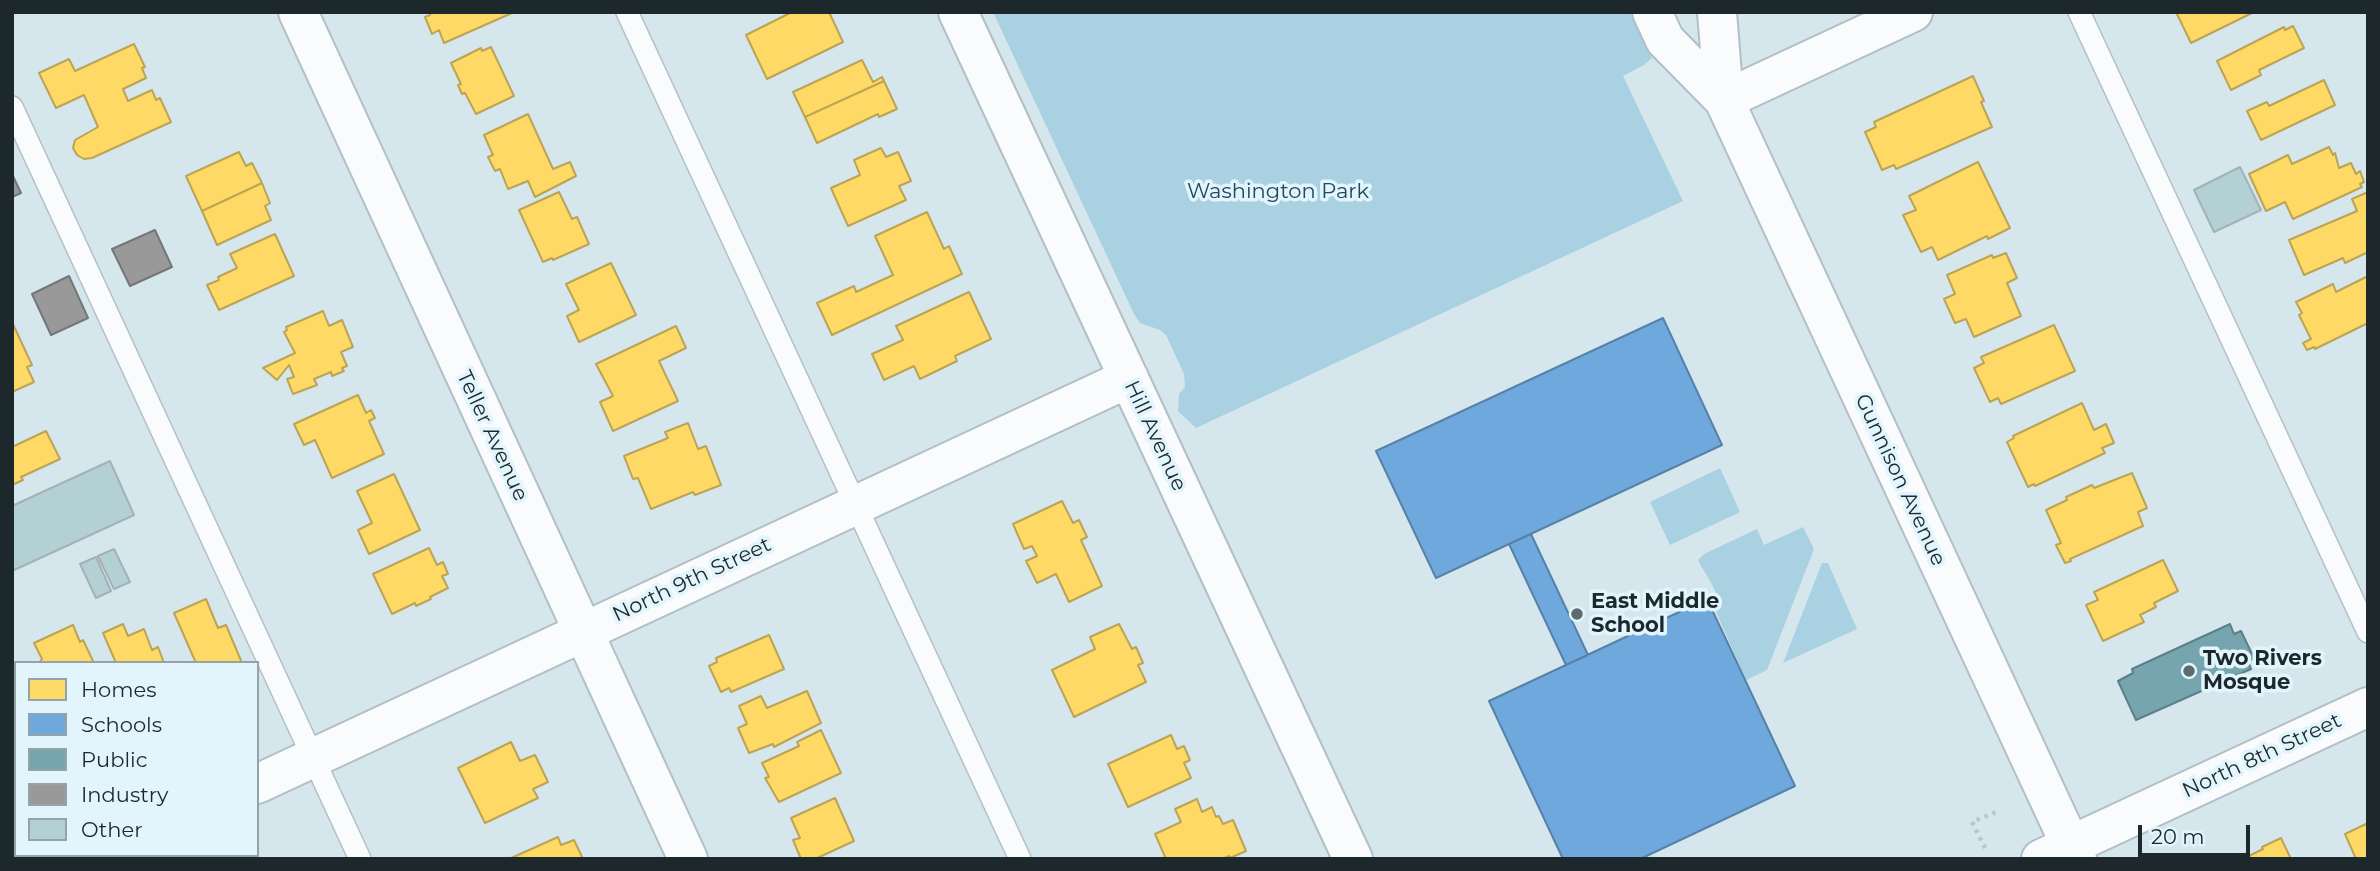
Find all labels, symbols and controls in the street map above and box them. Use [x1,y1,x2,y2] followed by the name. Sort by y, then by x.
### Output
[1187,179,1369,205] park label: Washington Park
[451,367,533,505] street label: Teller Avenue
[1118,377,1192,495] street label: Hill Avenue
[1849,390,1951,570] street label: Gunnison Avenue
[609,532,775,628] street label: North 9th Street
[1591,589,1719,639] place label: East Middle School
[1569,606,1585,622] marker: East Middle School
[2203,646,2322,696] place label: Two Rivers Mosque
[14,661,259,857] legend
[2181,663,2197,679] marker: Two Rivers Mosque
[81,677,156,702] text: Homes
[2179,708,2345,804] street label: North 8th Street
[81,712,162,737] text: Schools
[81,747,148,772] text: Public
[81,782,168,807] text: Industry
[2142,812,2254,856] scale bar
[81,817,143,842] text: Other
[2151,824,2205,849] text: 20 m

